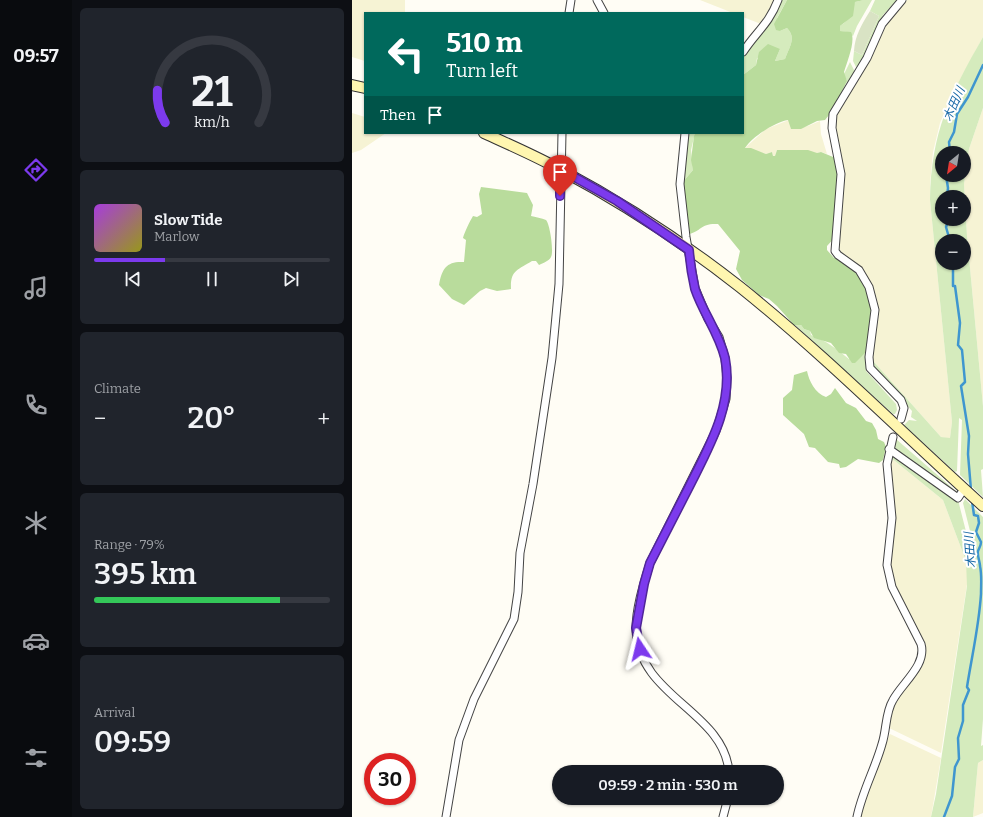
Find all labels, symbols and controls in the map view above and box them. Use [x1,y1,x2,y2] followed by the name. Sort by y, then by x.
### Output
[446,26,523,59] text: 510 m
[380,28,432,80] icon: left
[13,45,59,67] text: 09:57
[446,60,518,82] text: Turn left
[191,67,233,117] text: 21
[940,83,969,123] water label: 木田川
[424,104,446,126] icon: arrive
[380,106,416,124] text: Then
[194,113,230,130] text: km/h
[935,146,971,182] north arrow
[935,146,971,270] map controls
[543,155,577,196] pin
[22,156,50,184] icon: directions
[549,161,571,183] icon: arrive
[935,190,971,226] button: +
[154,211,222,229] text: Slow Tide
[154,229,199,244] text: Marlow
[935,234,971,270] button: −
[122,268,144,290] icon: previous
[201,268,223,290] icon: pause
[280,268,302,290] icon: next
[22,274,50,302] icon: music
[94,381,141,396] text: Climate
[22,391,50,419] icon: phone
[187,400,236,436] text: 20°
[94,405,106,432] text: −
[317,405,330,432] text: +
[22,509,50,537] icon: climate
[962,530,978,568] water label: 木田川
[94,537,165,552] text: Range · 79%
[94,556,197,592] text: 395 km
[22,627,50,655] icon: car
[619,628,661,670] position arrow
[94,705,135,720] text: Arrival
[94,724,171,760] text: 09:59
[22,744,50,772] icon: filters
[364,753,416,805] speed limit sign: 30
[598,776,738,794] text: 09:59 · 2 min · 530 m

